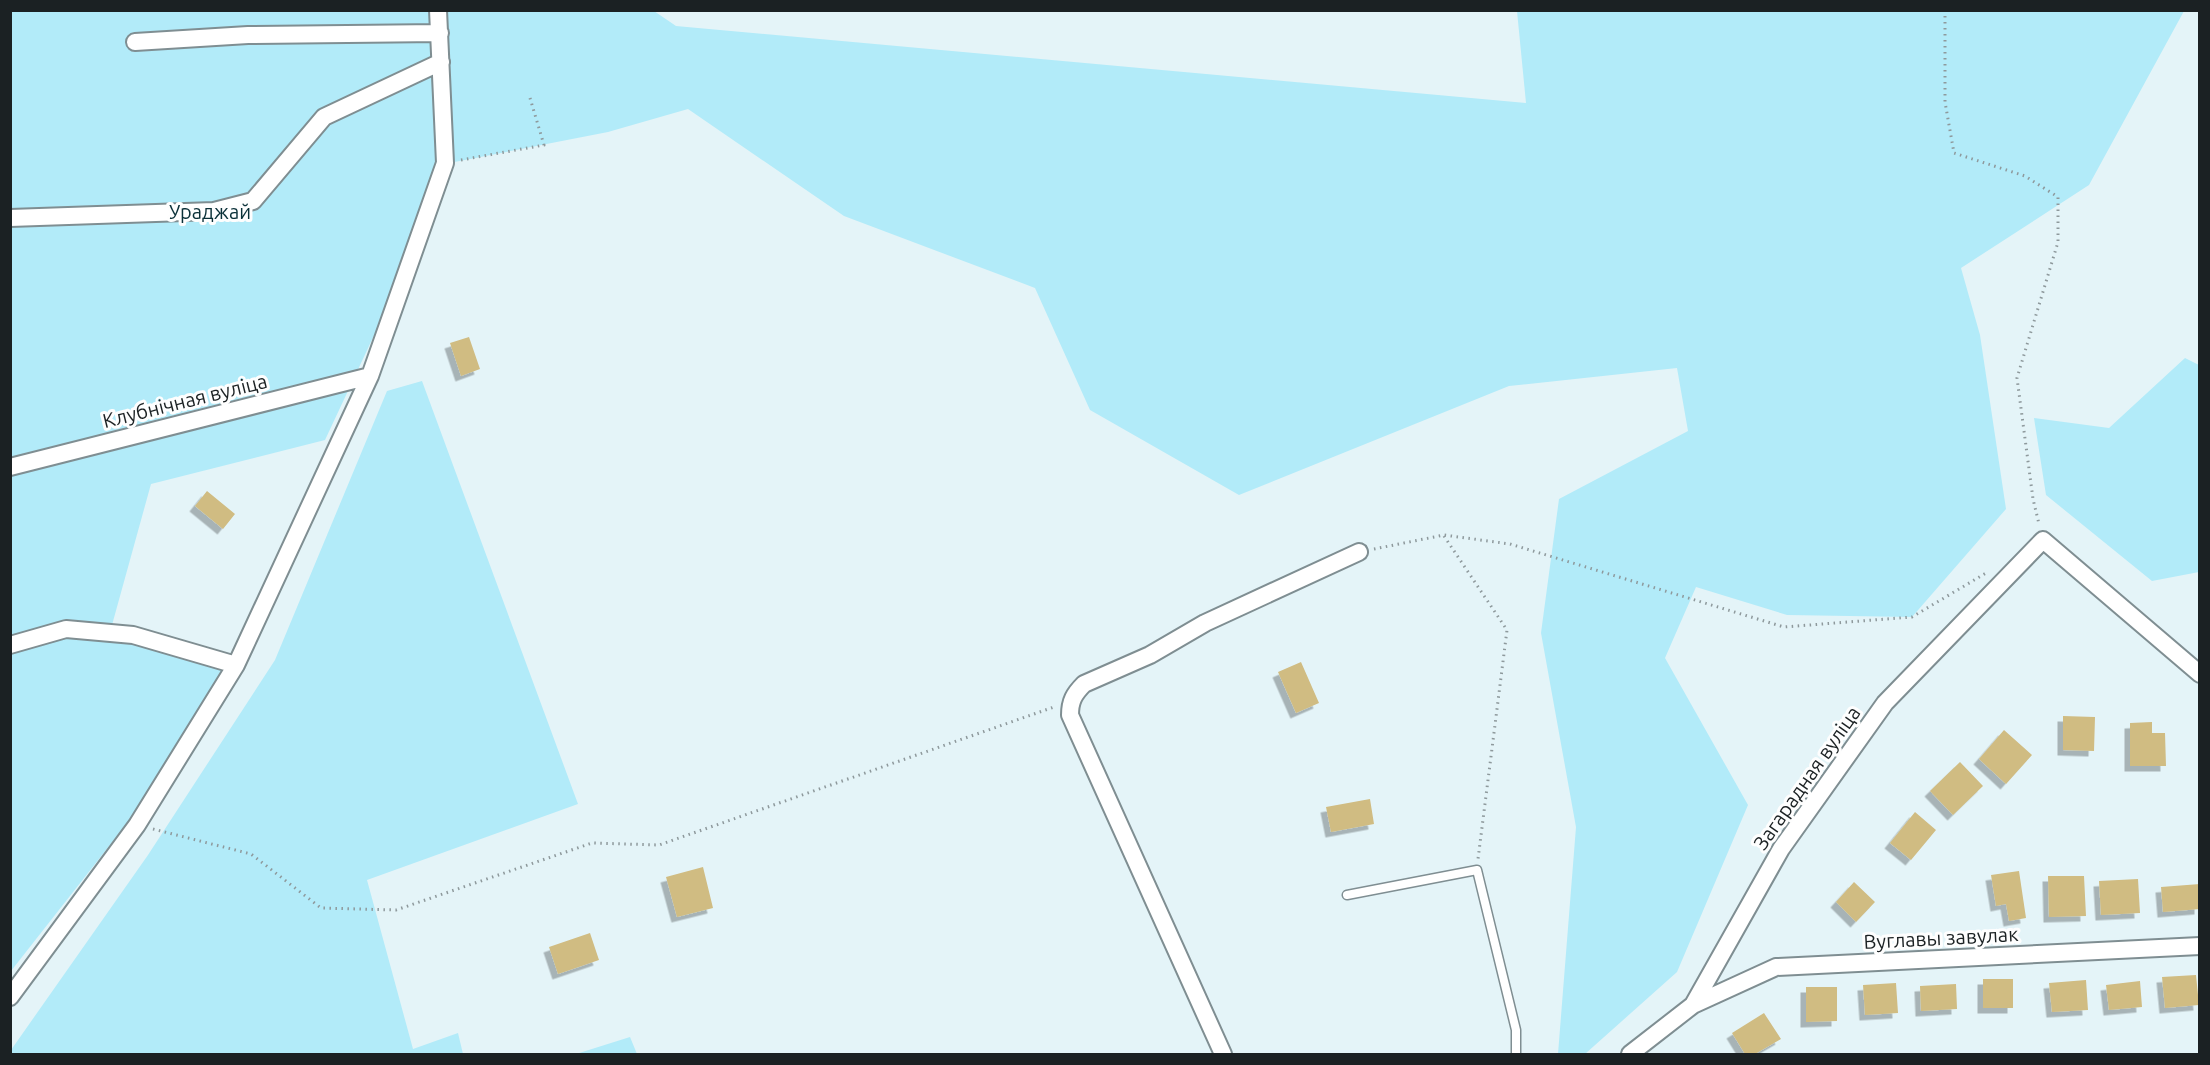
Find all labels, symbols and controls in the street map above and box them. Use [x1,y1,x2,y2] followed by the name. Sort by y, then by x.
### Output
[169,200,251,223] park label: Ураджай
[100,369,270,432] street label: Клубнічная вуліца
[1749,702,1865,854] street label: Загарадная вуліца
[1863,922,2019,953] street label: Вуглавы завулак

